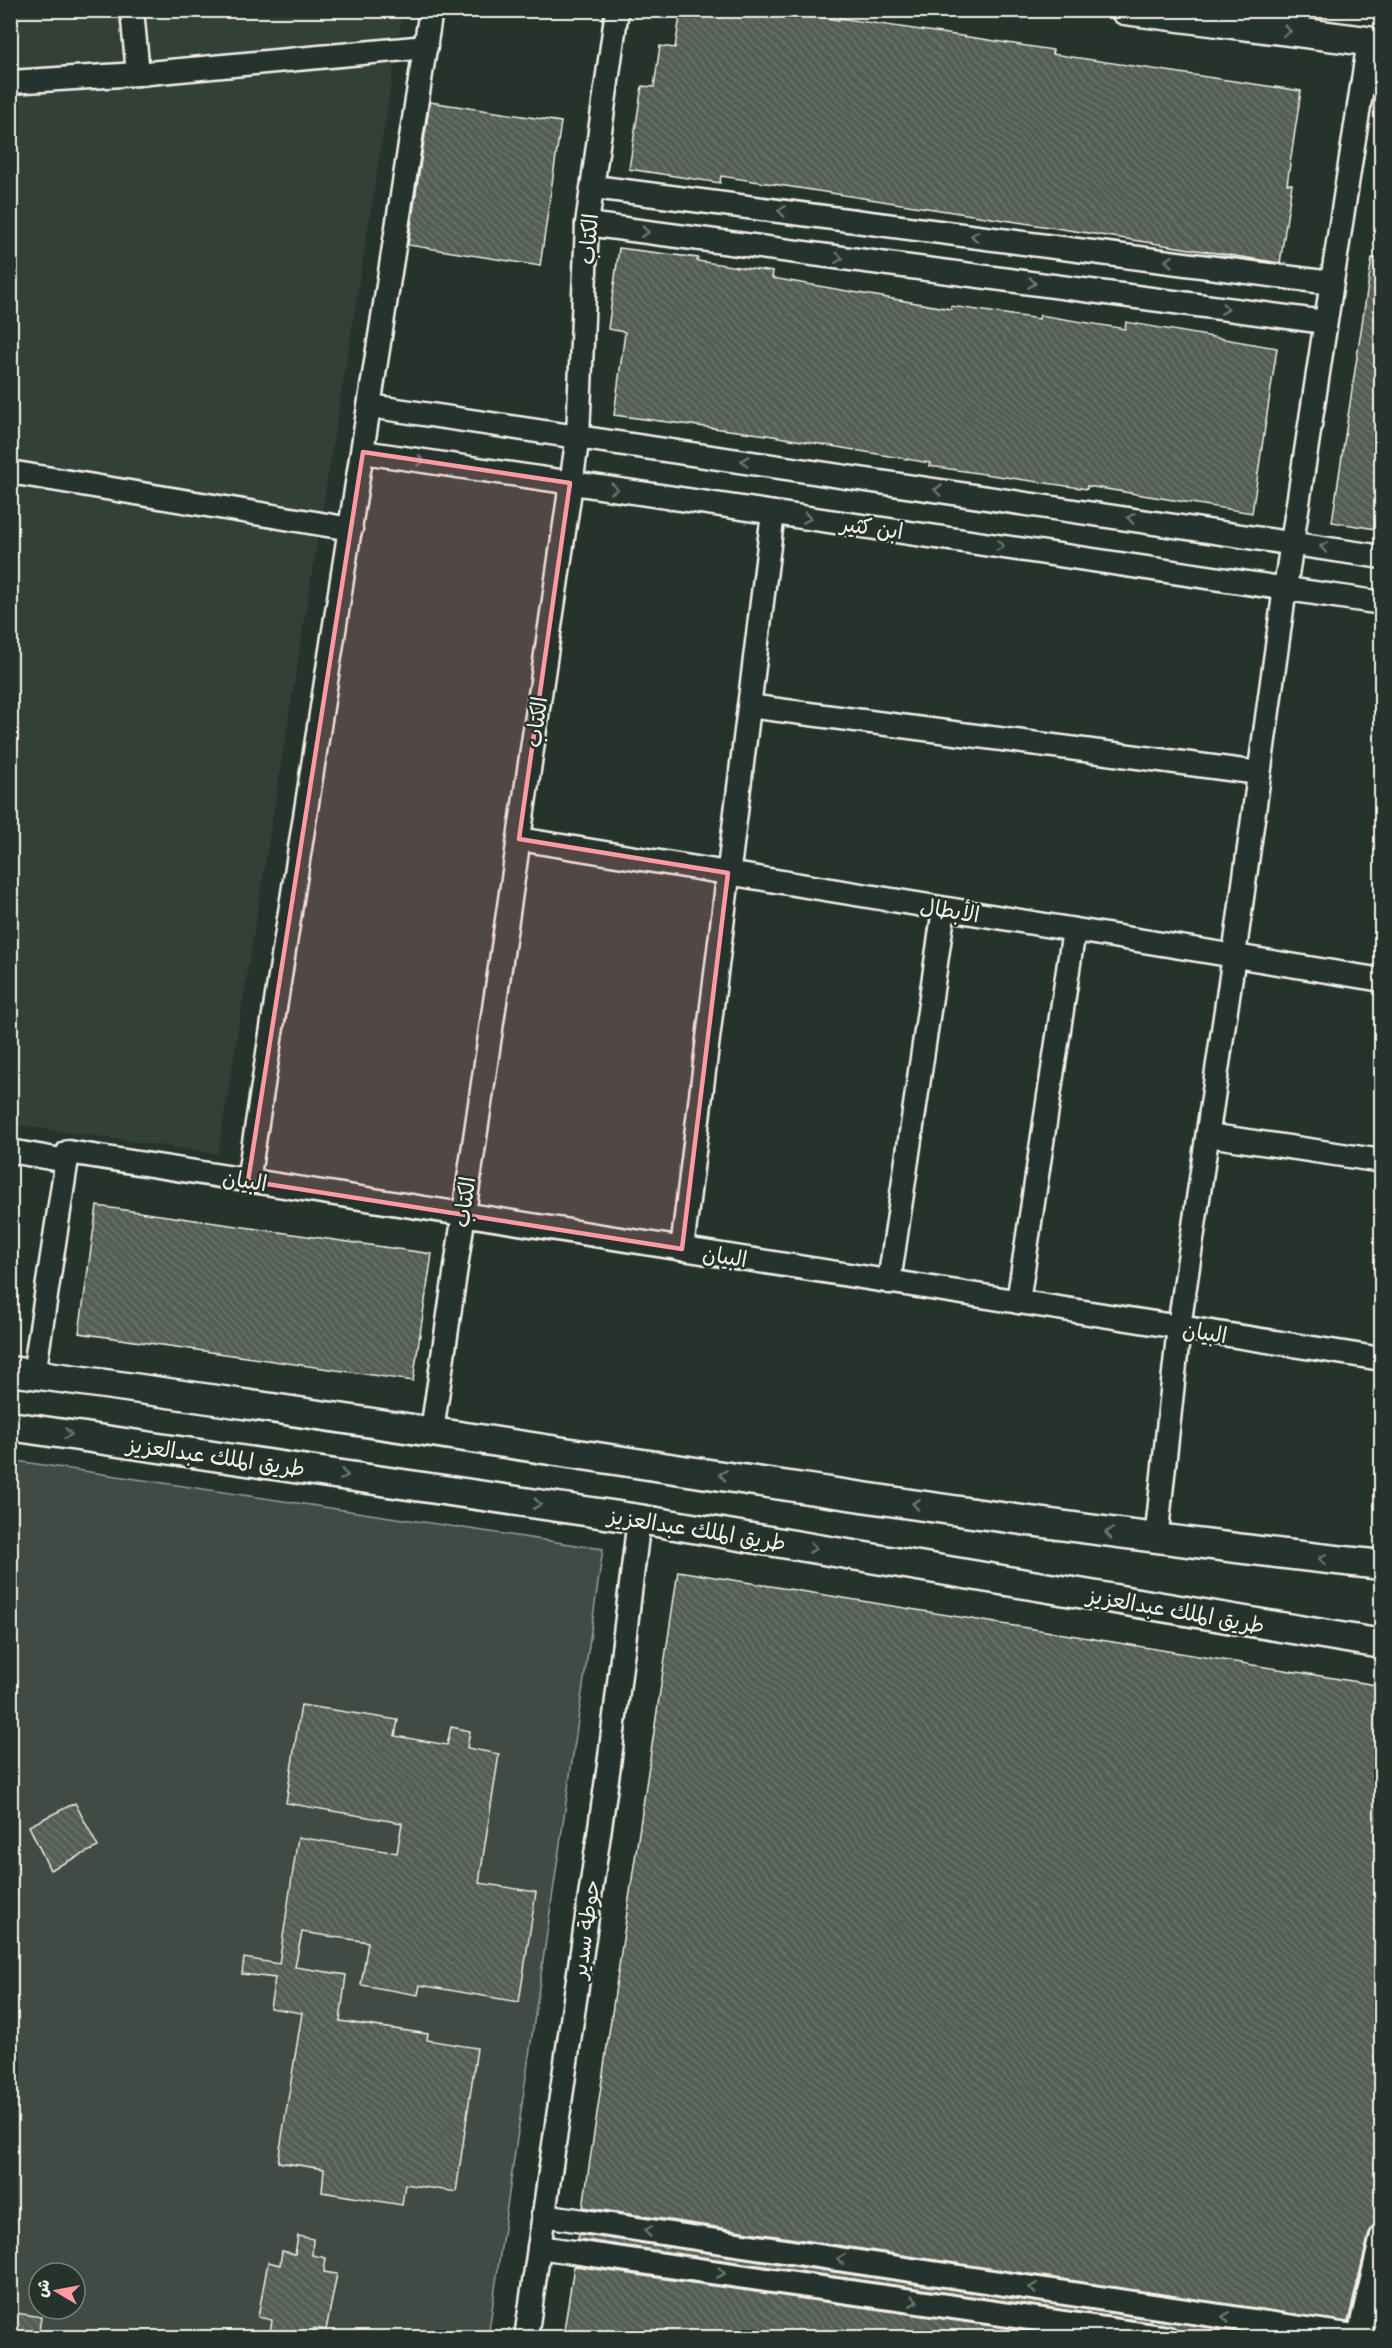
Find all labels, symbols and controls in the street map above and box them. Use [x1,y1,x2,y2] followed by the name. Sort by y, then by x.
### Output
[1282,24,1291,36] one-way arrow
[777,205,786,218] one-way arrow
[577,213,607,266] street label: الكتاب
[641,225,650,238] one-way arrow
[971,231,980,243] one-way arrow
[834,251,843,263] one-way arrow
[1164,256,1173,268] one-way arrow
[1027,277,1036,289] one-way arrow
[1221,302,1230,314] one-way arrow
[417,454,426,466] one-way arrow
[741,456,750,468] one-way arrow
[609,483,619,495] one-way arrow
[933,484,943,496] one-way arrow
[802,511,812,523] one-way arrow
[836,513,904,548] street label: ابن كثير
[1126,513,1136,525] one-way arrow
[995,540,1004,552] one-way arrow
[1319,542,1328,554] one-way arrow
[524,695,556,750] street label: الكتاب
[918,890,982,931] street label: الأبطال
[220,1168,269,1200] street label: البيان
[452,1175,484,1230] street label: الكتاب
[700,1244,749,1276] street label: البيان
[1180,1320,1229,1352] street label: البيان
[64,1428,73,1440] one-way arrow
[123,1434,306,1485] street label: طريق الملك عبدالعزيز
[340,1469,349,1481] one-way arrow
[719,1470,728,1482] one-way arrow
[532,1497,542,1510] one-way arrow
[911,1499,921,1511] one-way arrow
[604,1506,787,1560] street label: طريق الملك عبدالعزيز
[1104,1528,1114,1540] one-way arrow
[808,1542,817,1554] one-way arrow
[1319,1553,1328,1566] one-way arrow
[1083,1585,1266,1642] street label: طريق الملك عبدالعزيز
[569,1878,609,1983] street label: حوطة سدير
[643,2225,652,2237] one-way arrow
[836,2254,845,2266] one-way arrow
[27,2261,87,2321] north arrow
[717,2267,726,2279] one-way arrow
[35,2279,57,2299] text: ش
[1029,2282,1038,2294] one-way arrow
[910,2294,919,2306] one-way arrow
[1222,2311,1231,2323] one-way arrow

